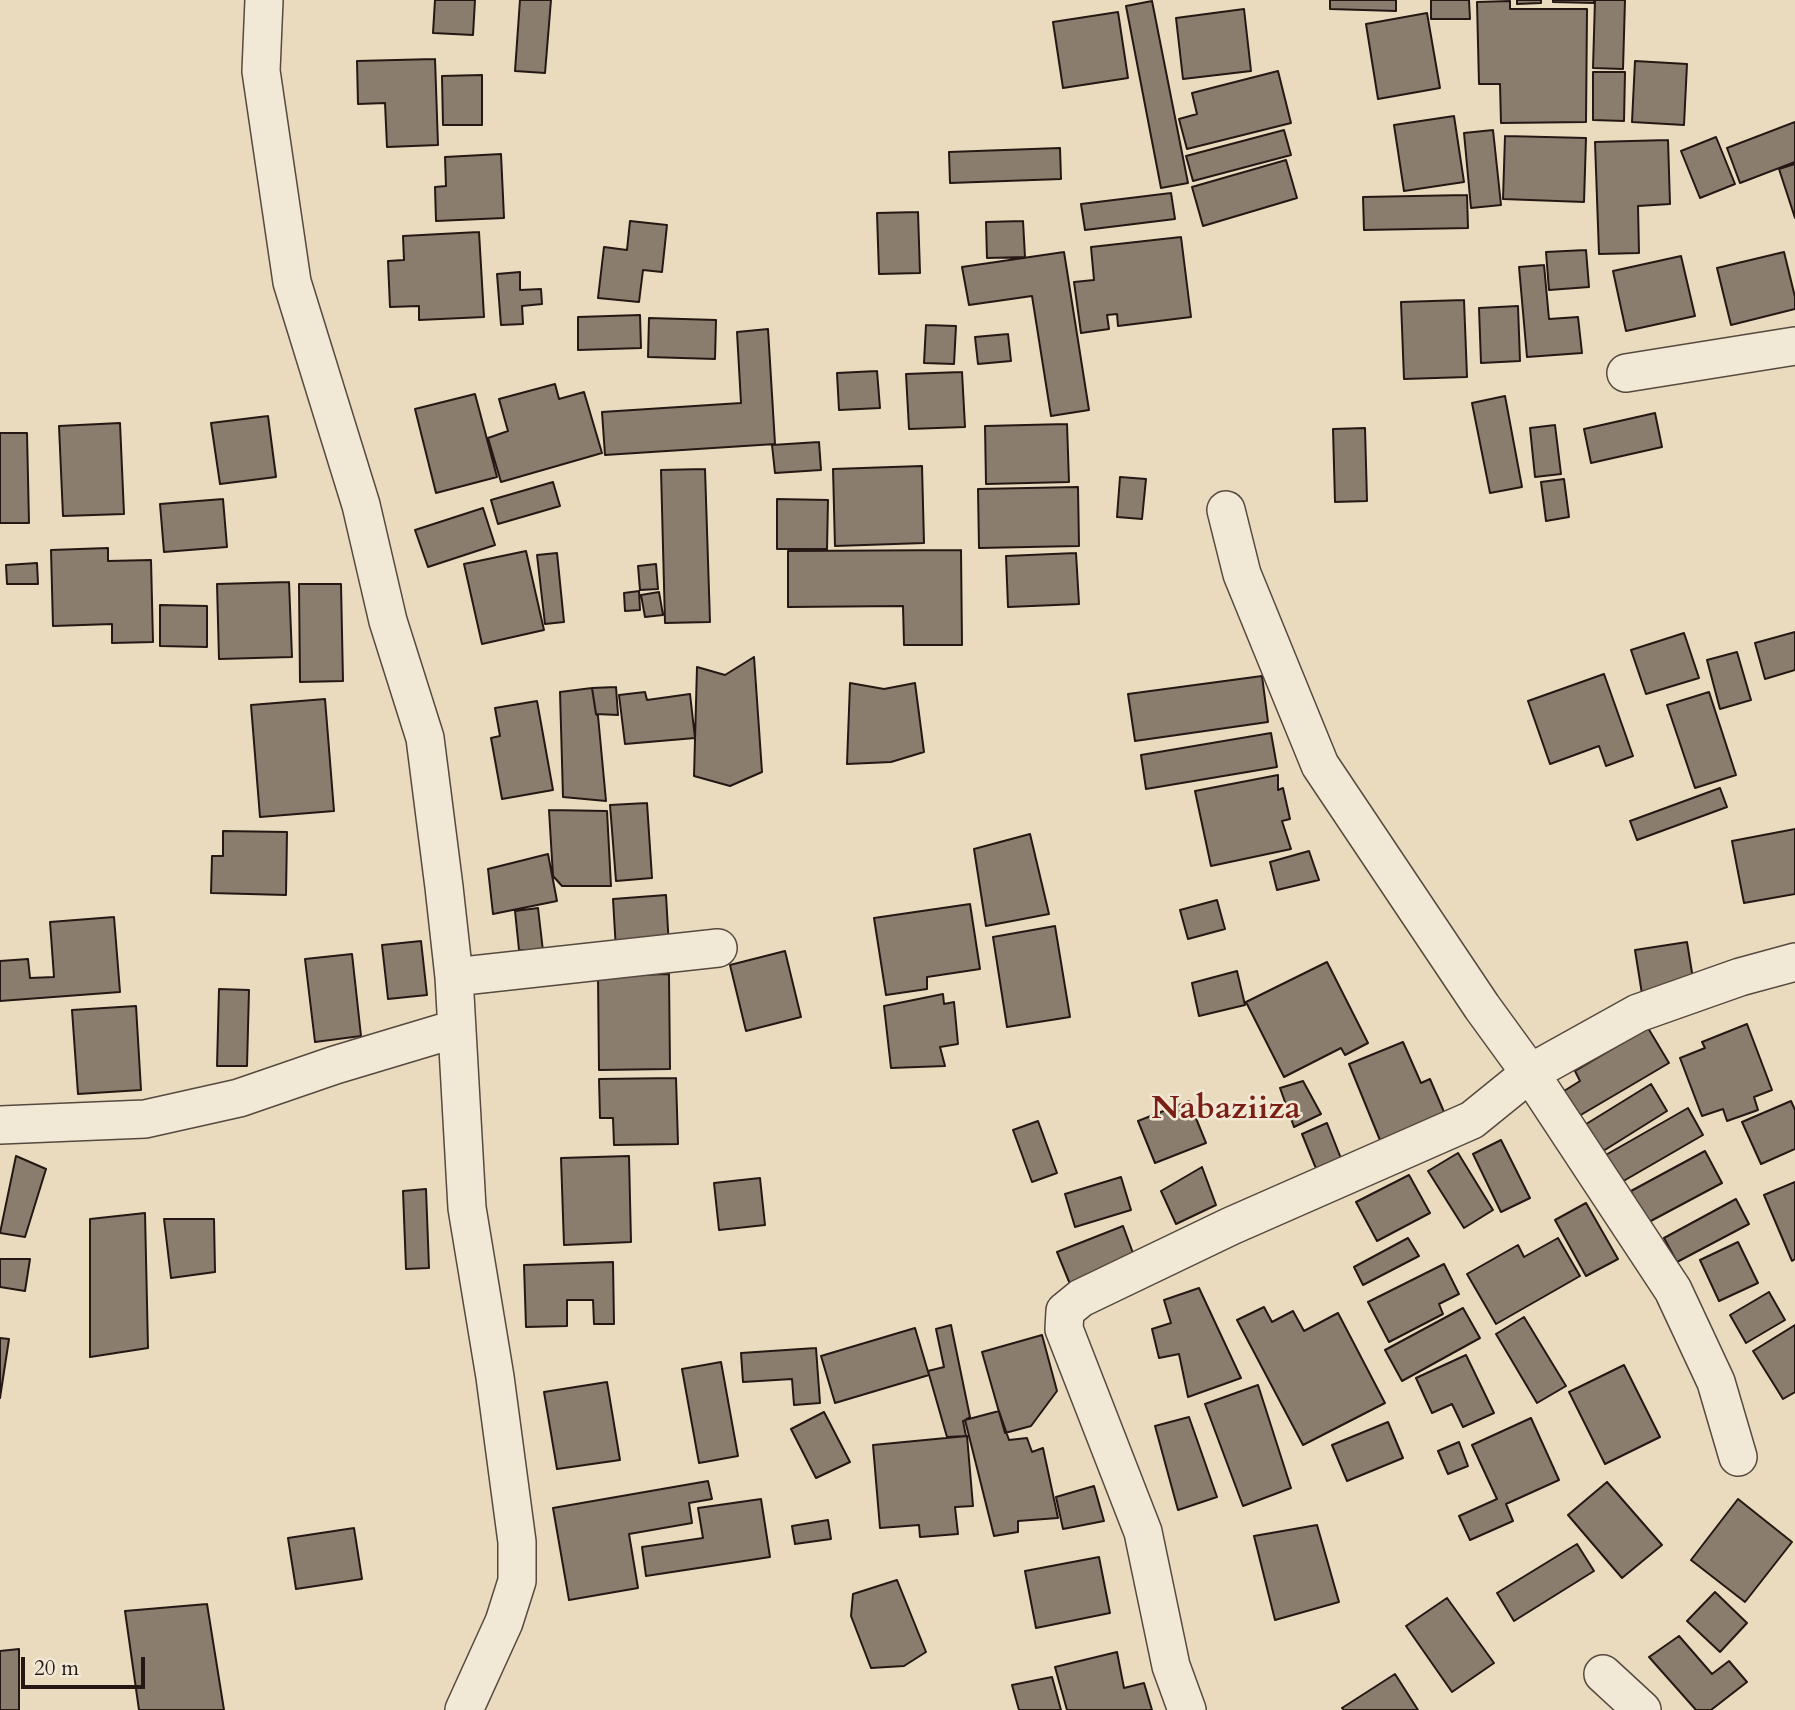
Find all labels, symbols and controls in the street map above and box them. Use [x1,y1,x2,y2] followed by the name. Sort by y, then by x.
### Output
[1151,1090,1301,1130] district label: Nabaziiza
[24,1644,149,1688] scale bar
[34,1654,79,1683] text: 20 m

